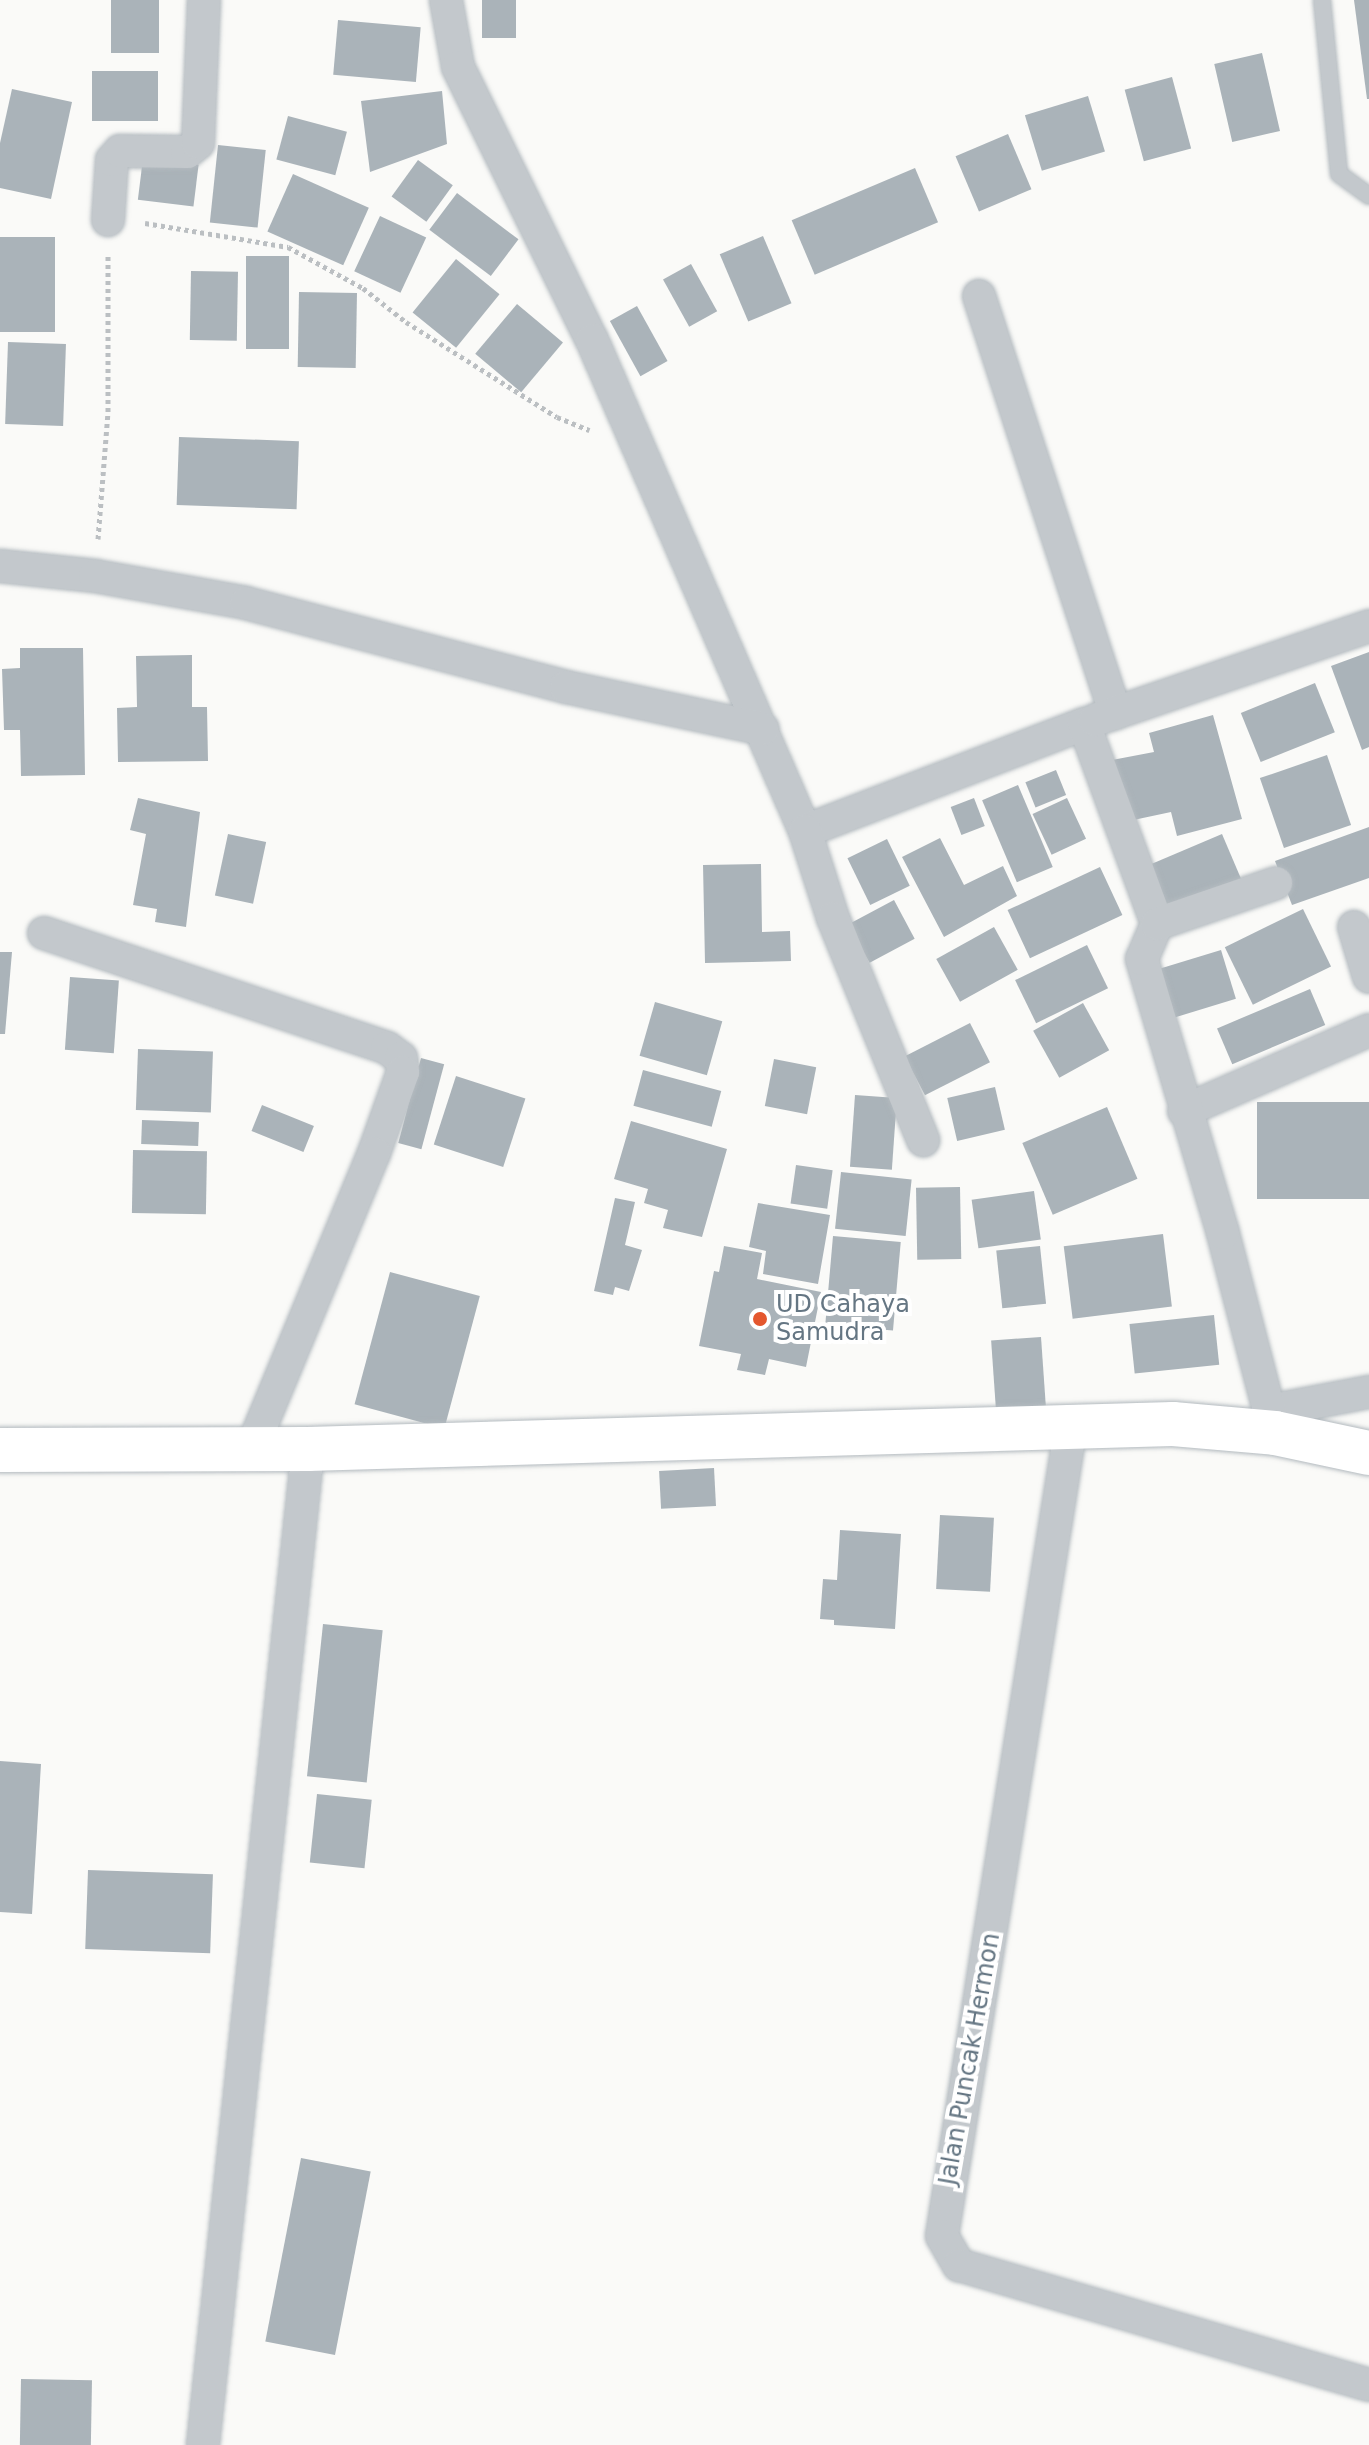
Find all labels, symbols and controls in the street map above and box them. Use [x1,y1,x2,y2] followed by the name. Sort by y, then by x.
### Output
[776,1291,910,1347] place label: UD Cahaya Samudra
[751,1310,769,1328] marker: UD Cahaya Samudra
[934,1931,1006,2187] street label: Jalan Puncak Hermon

